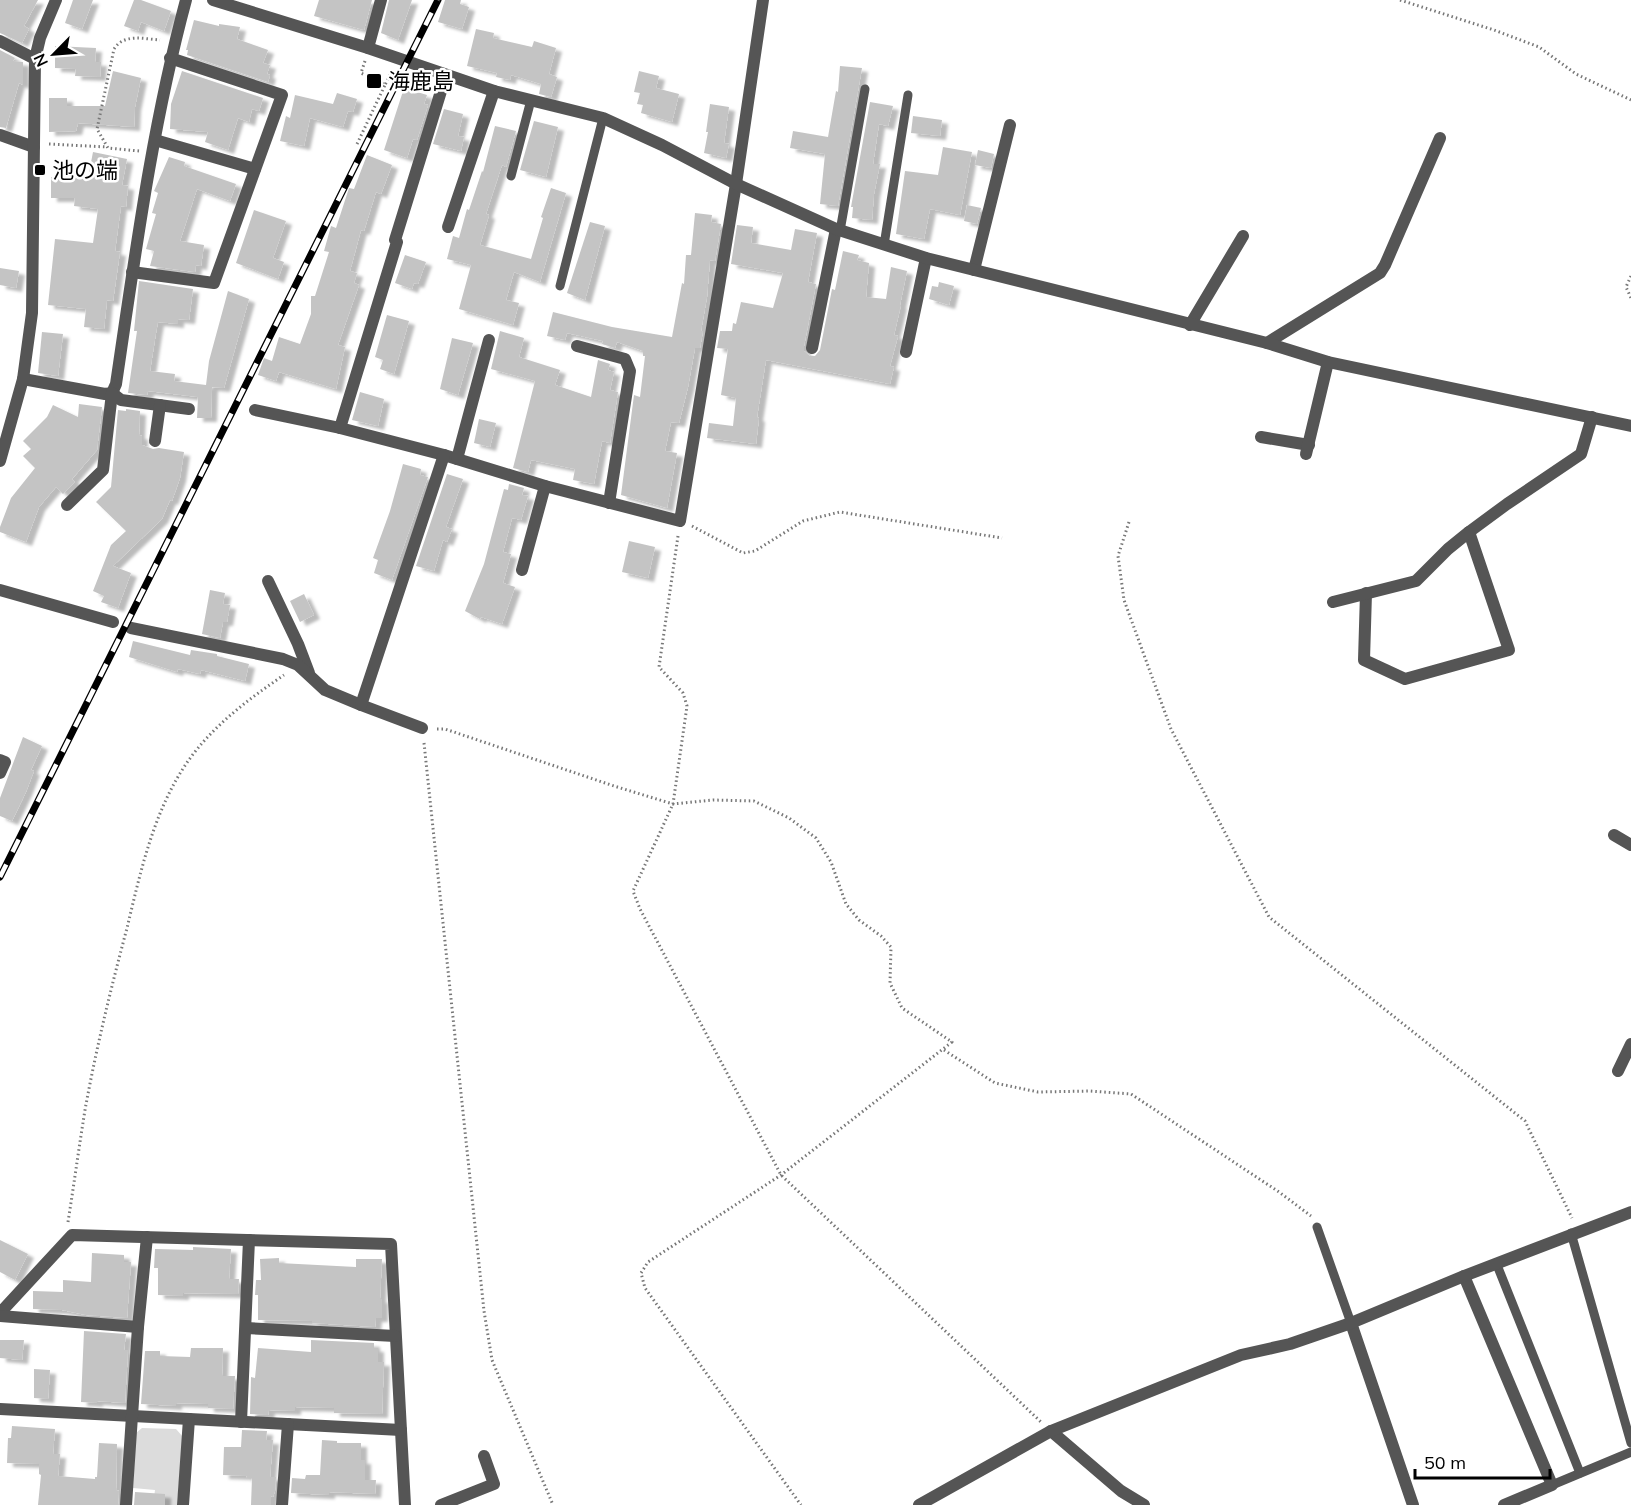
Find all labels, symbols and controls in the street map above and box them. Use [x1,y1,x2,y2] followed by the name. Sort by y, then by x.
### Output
[24,24,84,84] north arrow
[29,51,52,70] text: N
[388,67,454,95] place label: 海鹿島
[365,72,383,90] marker: 海鹿島
[52,156,118,184] place label: 池の端
[33,163,47,177] marker: 池の端
[1415,1442,1550,1480] scale bar
[1424,1451,1466,1474] text: 50 m

